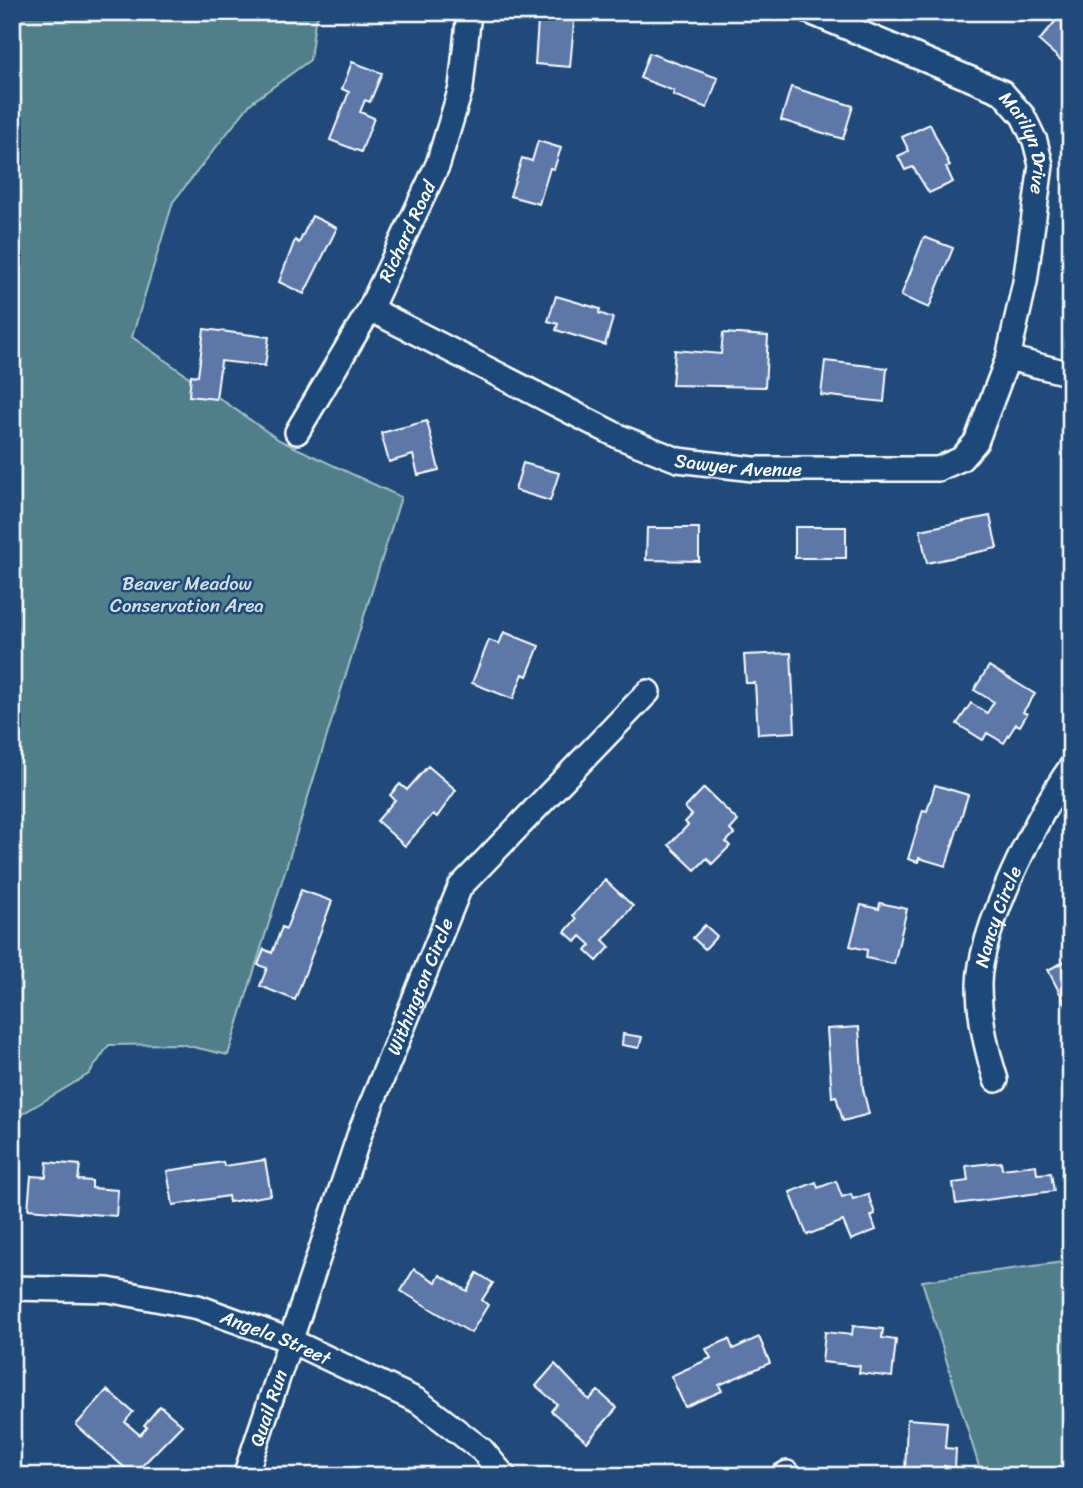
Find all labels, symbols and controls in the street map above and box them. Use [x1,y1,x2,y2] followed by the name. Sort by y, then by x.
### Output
[991,83,1057,197] street label: Marilyn Drive
[369,174,445,288] street label: Richard Road
[673,444,802,486] street label: Sawyer Avenue
[110,567,264,622] park label: Beaver Meadow Conservation Area
[965,860,1031,970] street label: Nancy Circle
[377,913,463,1060] street label: Withington Circle
[215,1300,338,1375] street label: Angela Street
[240,1365,297,1451] street label: Quail Run

